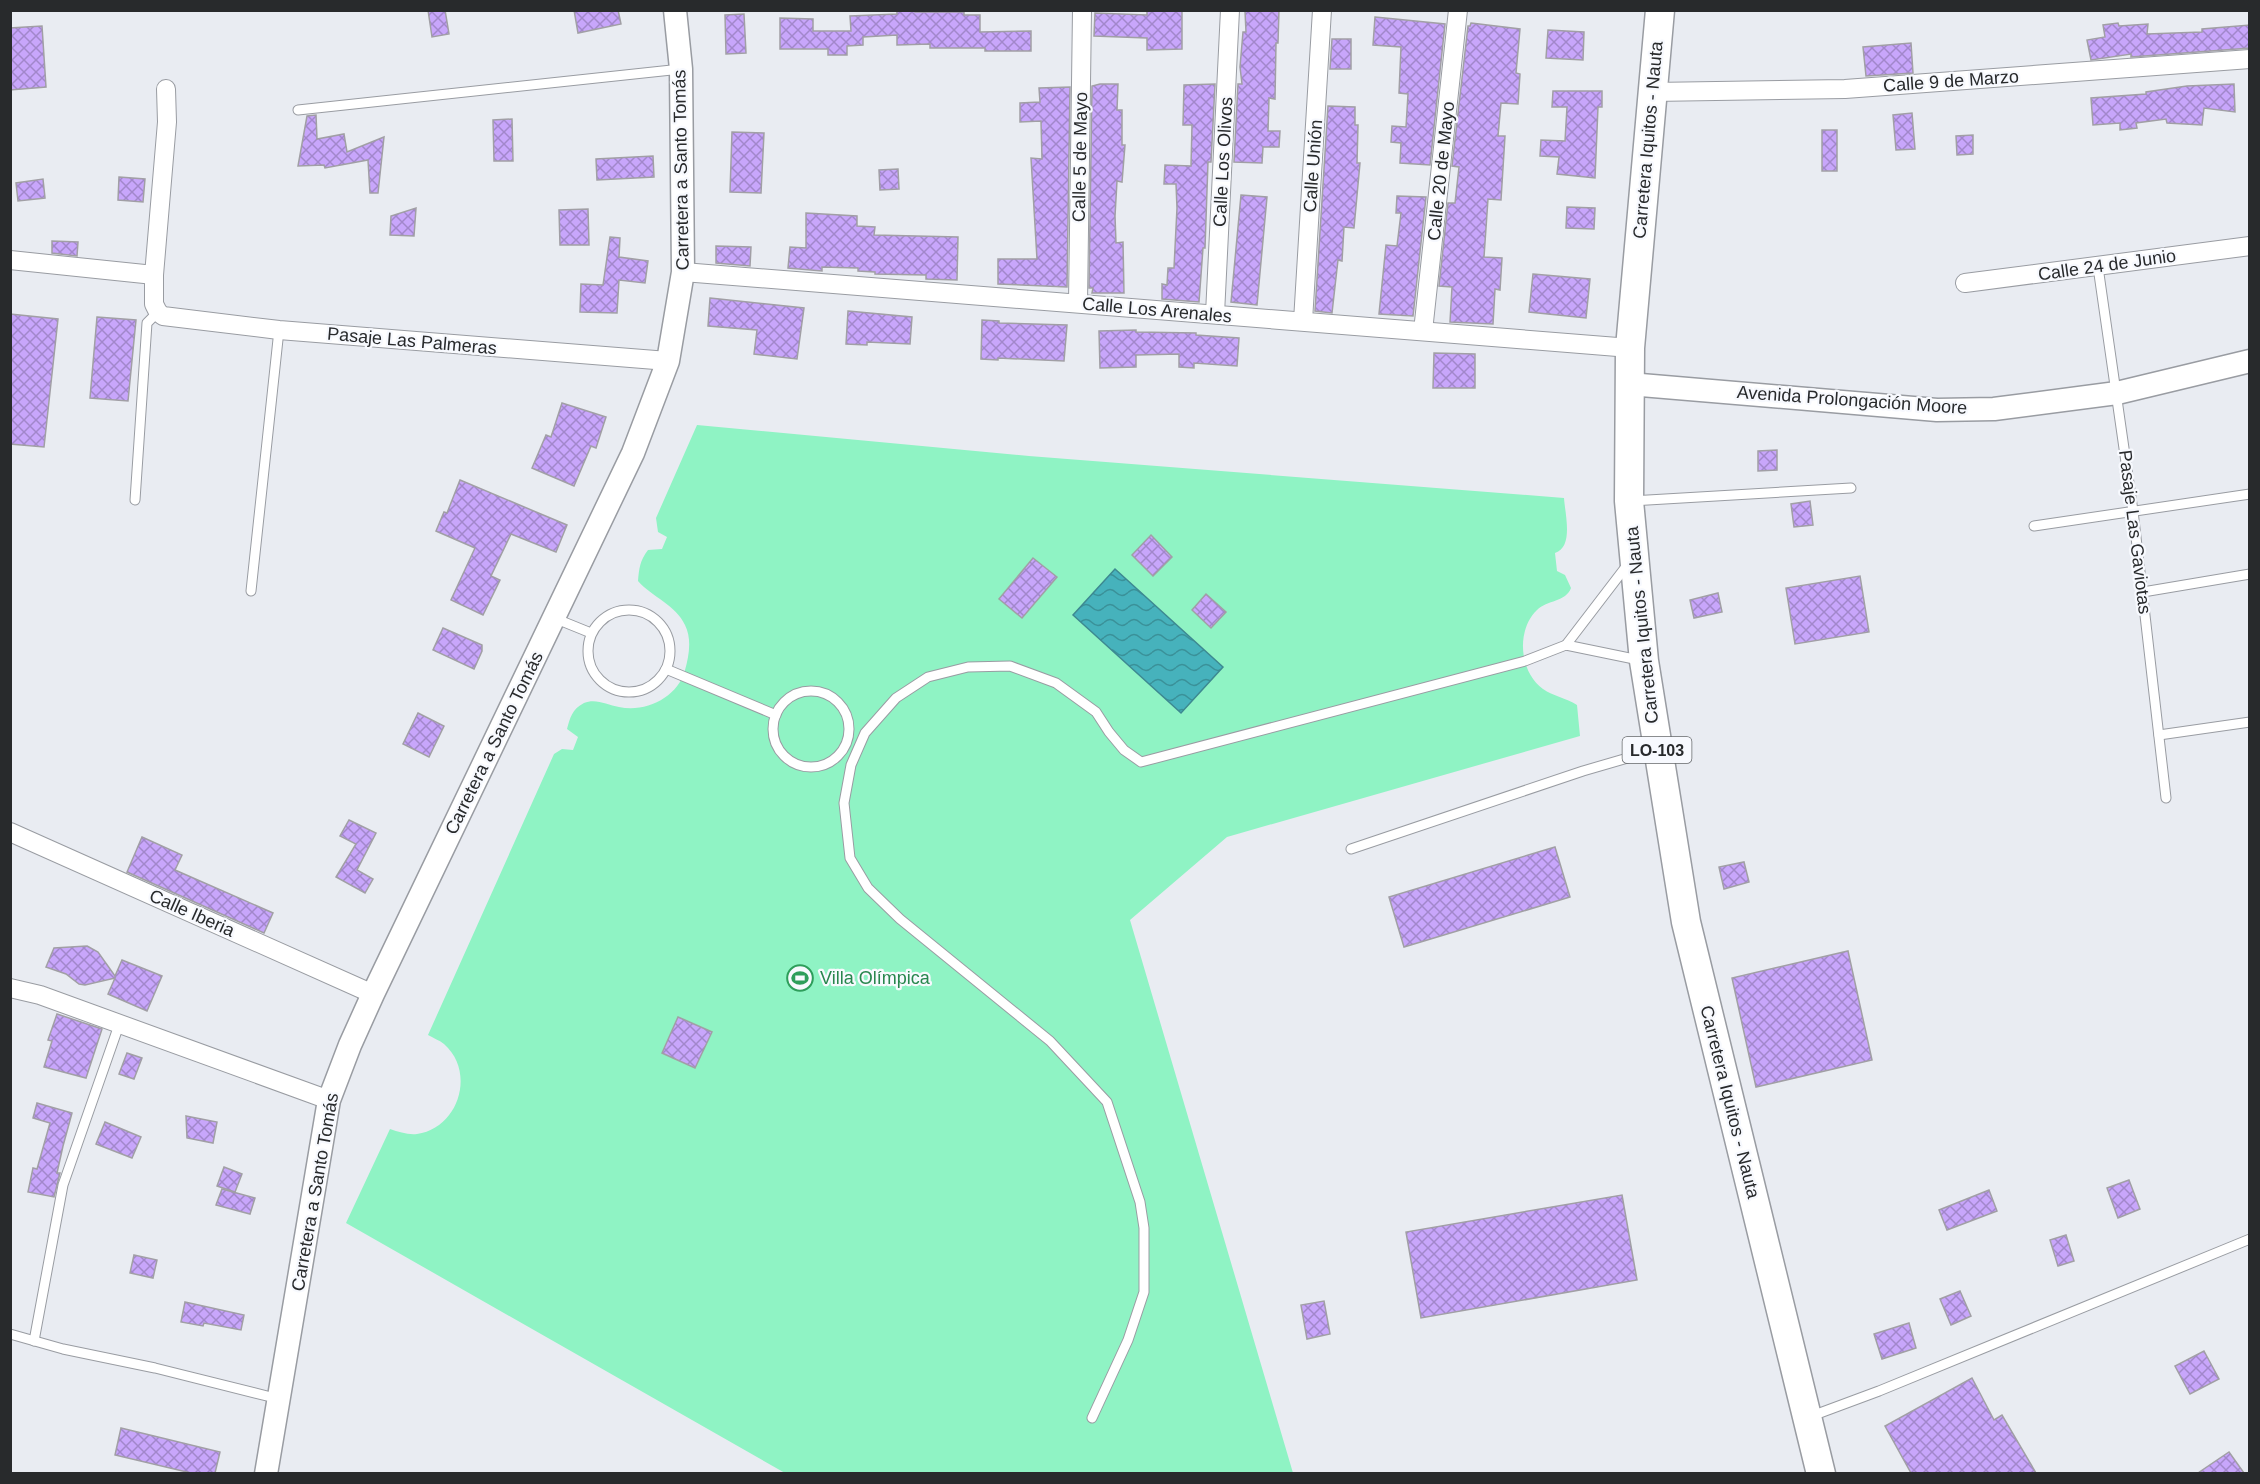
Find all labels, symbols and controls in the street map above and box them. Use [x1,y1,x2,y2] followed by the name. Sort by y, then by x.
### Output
[1629,39,1667,240] street label: Carretera Iquitos - Nauta
[1882,66,2020,96] street label: Calle 9 de Marzo
[669,69,693,271] street label: Carretera a Santo Tomás
[1069,92,1091,222] street label: Calle 5 de Mayo
[1210,97,1236,227] street label: Calle Los Olivos
[1424,100,1458,242] street label: Calle 20 de Mayo
[1300,119,1326,213] street label: Calle Unión
[2037,245,2177,285] street label: Calle 24 de Junio
[1081,293,1233,327] street label: Calle Los Arenales
[326,324,498,358] street label: Pasaje Las Palmeras
[1736,382,1968,418] street label: Avenida Prolongación Moore
[2115,449,2155,615] street label: Pasaje Las Gaviotas
[1622,524,1662,725] street label: Carretera Iquitos - Nauta
[441,648,547,838] street label: Carretera a Santo Tomás
[1622,737,1692,763] road number: LO-103
[146,885,239,941] street label: Calle Iberia
[785,963,815,993] sports icon: Villa Olímpica
[820,968,931,988] place label: Villa Olímpica
[1696,1003,1764,1201] street label: Carretera Iquitos - Nauta
[288,1091,342,1293] street label: Carretera a Santo Tomás

